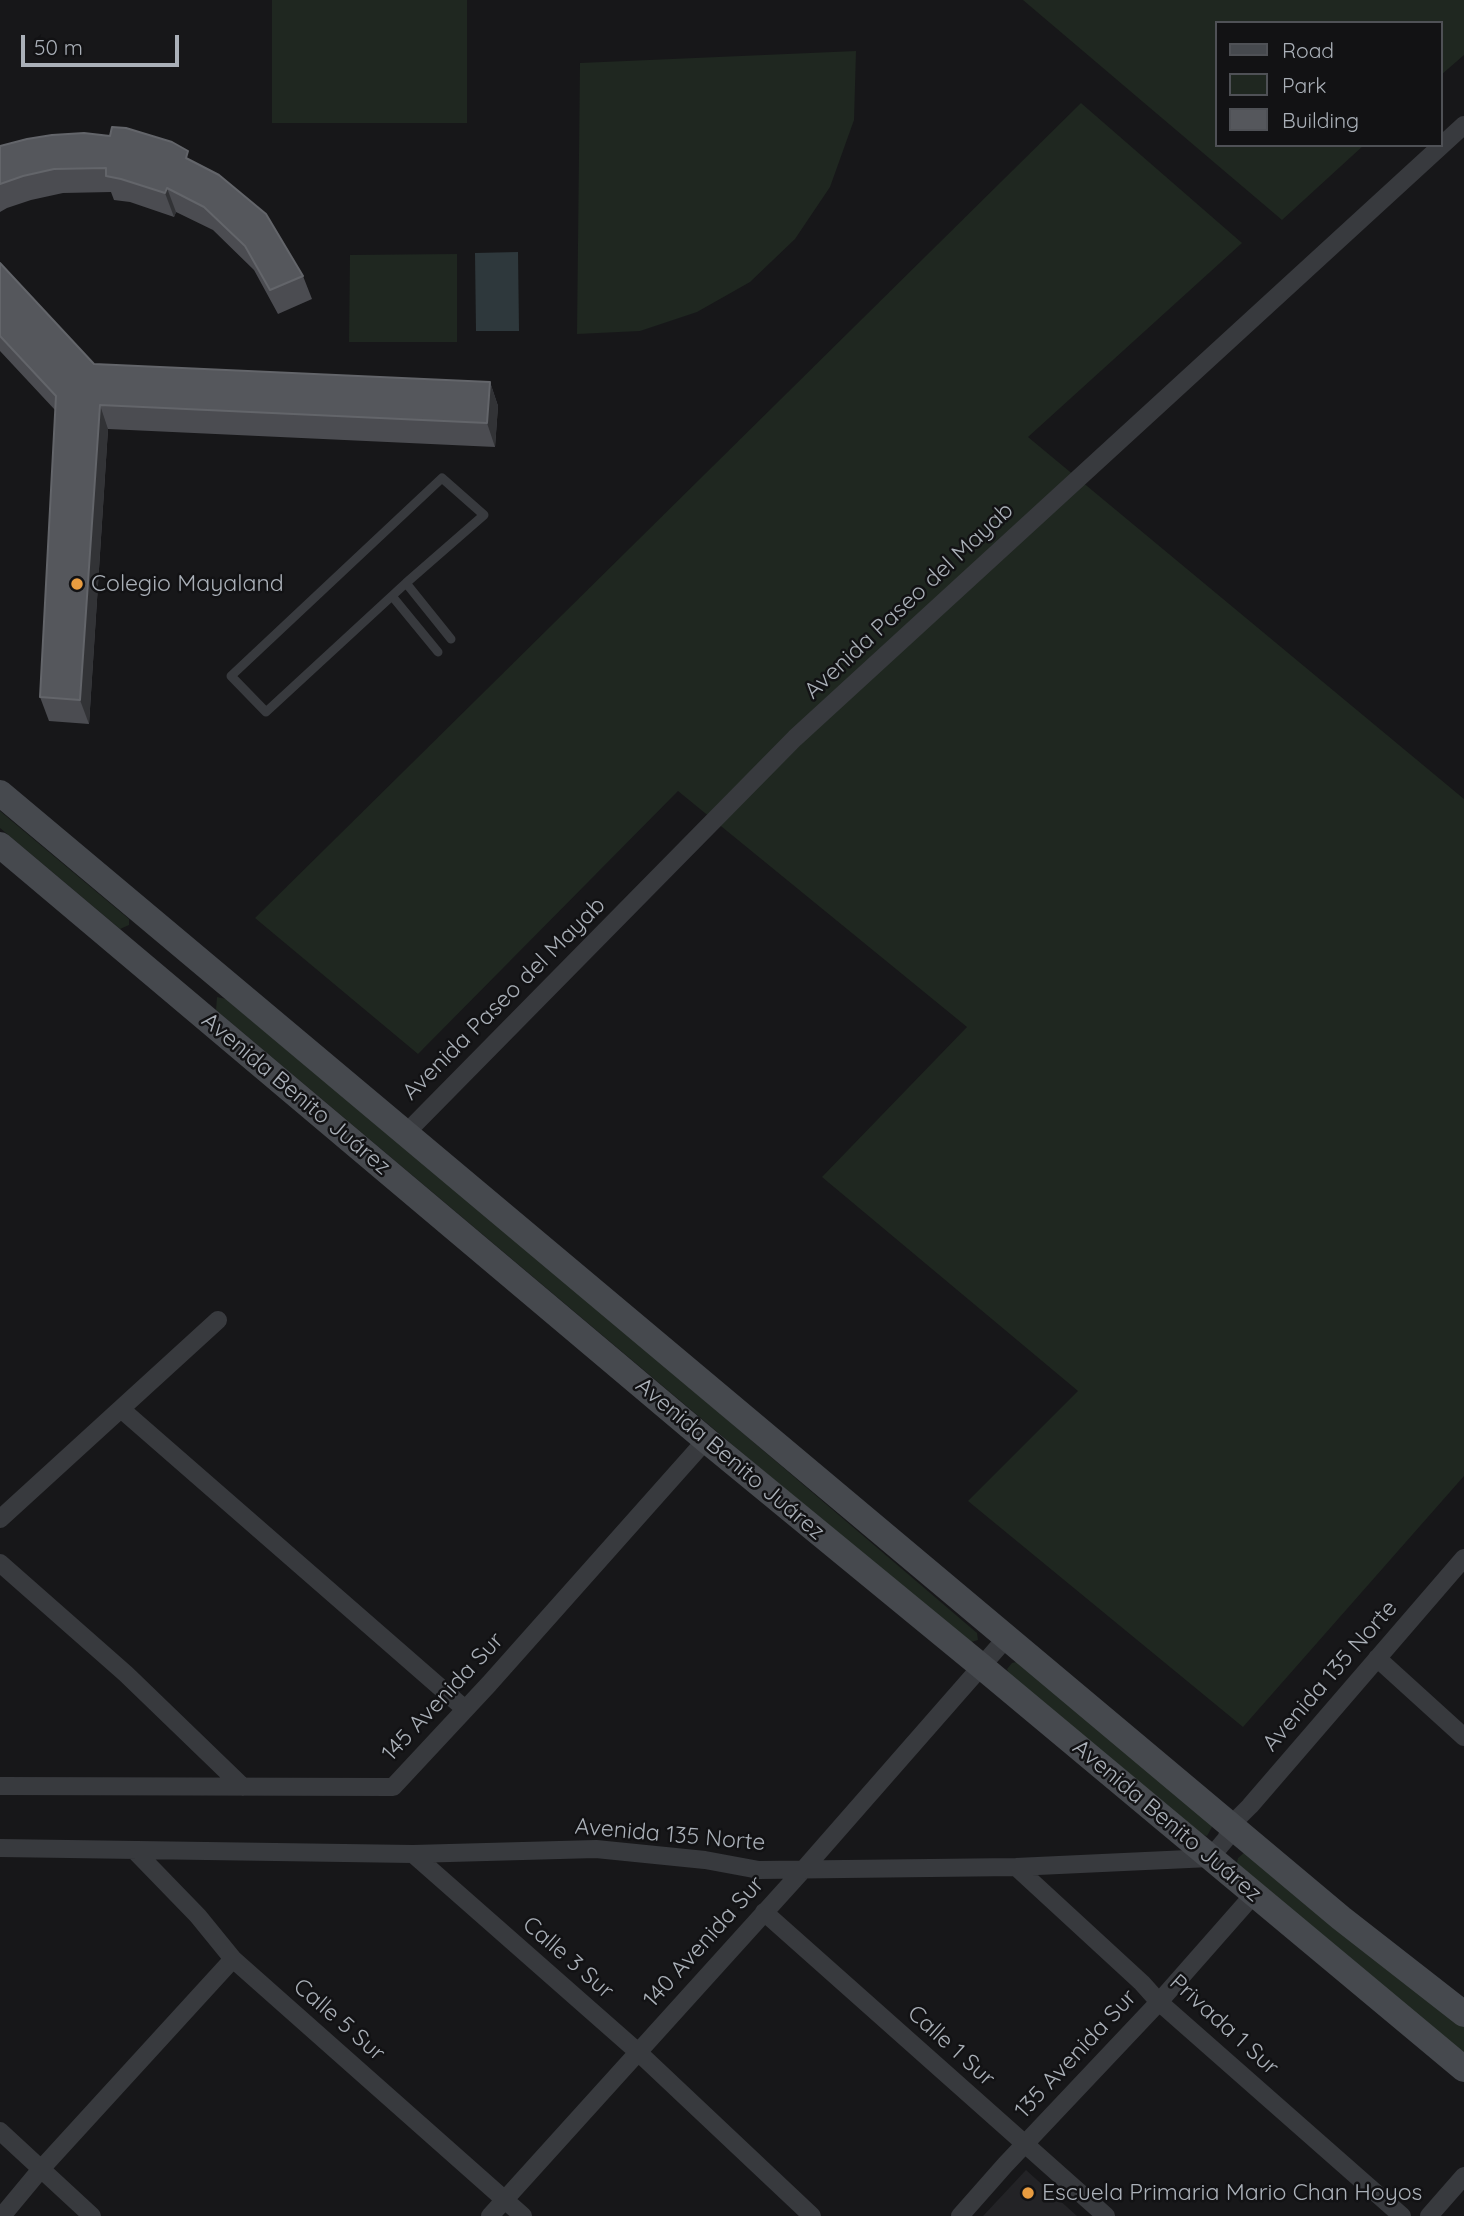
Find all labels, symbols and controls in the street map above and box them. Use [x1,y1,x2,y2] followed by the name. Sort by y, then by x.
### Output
[24,21,182,65] scale bar
[1216,21,1443,147] legend
[34,34,83,60] text: 50 m
[1282,37,1334,63] text: Road
[1282,72,1326,98] text: Park
[1282,107,1359,133] text: Building
[799,497,1019,705] street label: Avenida Paseo del Mayab
[91,570,284,598] place label: Colegio Mayaland
[69,576,85,592] marker: Colegio Mayaland
[397,892,611,1106] street label: Avenida Paseo del Mayab
[196,1007,396,1181] street label: Avenida Benito Juárez
[630,1372,830,1546] street label: Avenida Benito Juárez
[1257,1595,1403,1757] street label: Avenida 135 Norte
[376,1627,510,1767] street label: 145 Avenida Sur
[1067,1734,1267,1908] street label: Avenida Benito Juárez
[574,1813,766,1857] street label: Avenida 135 Norte
[638,1871,770,2013] street label: 140 Avenida Sur
[517,1911,619,2005] street label: Calle 3 Sur
[1164,1969,1284,2081] street label: Privada 1 Sur
[288,1973,390,2067] street label: Calle 5 Sur
[1009,1984,1143,2124] street label: 135 Avenida Sur
[902,2000,1000,2092] street label: Calle 1 Sur
[1042,2179,1422,2207] place label: Escuela Primaria Mario Chan Hoyos
[1020,2185,1036,2201] marker: Escuela Primaria Mario Chan Hoyos

